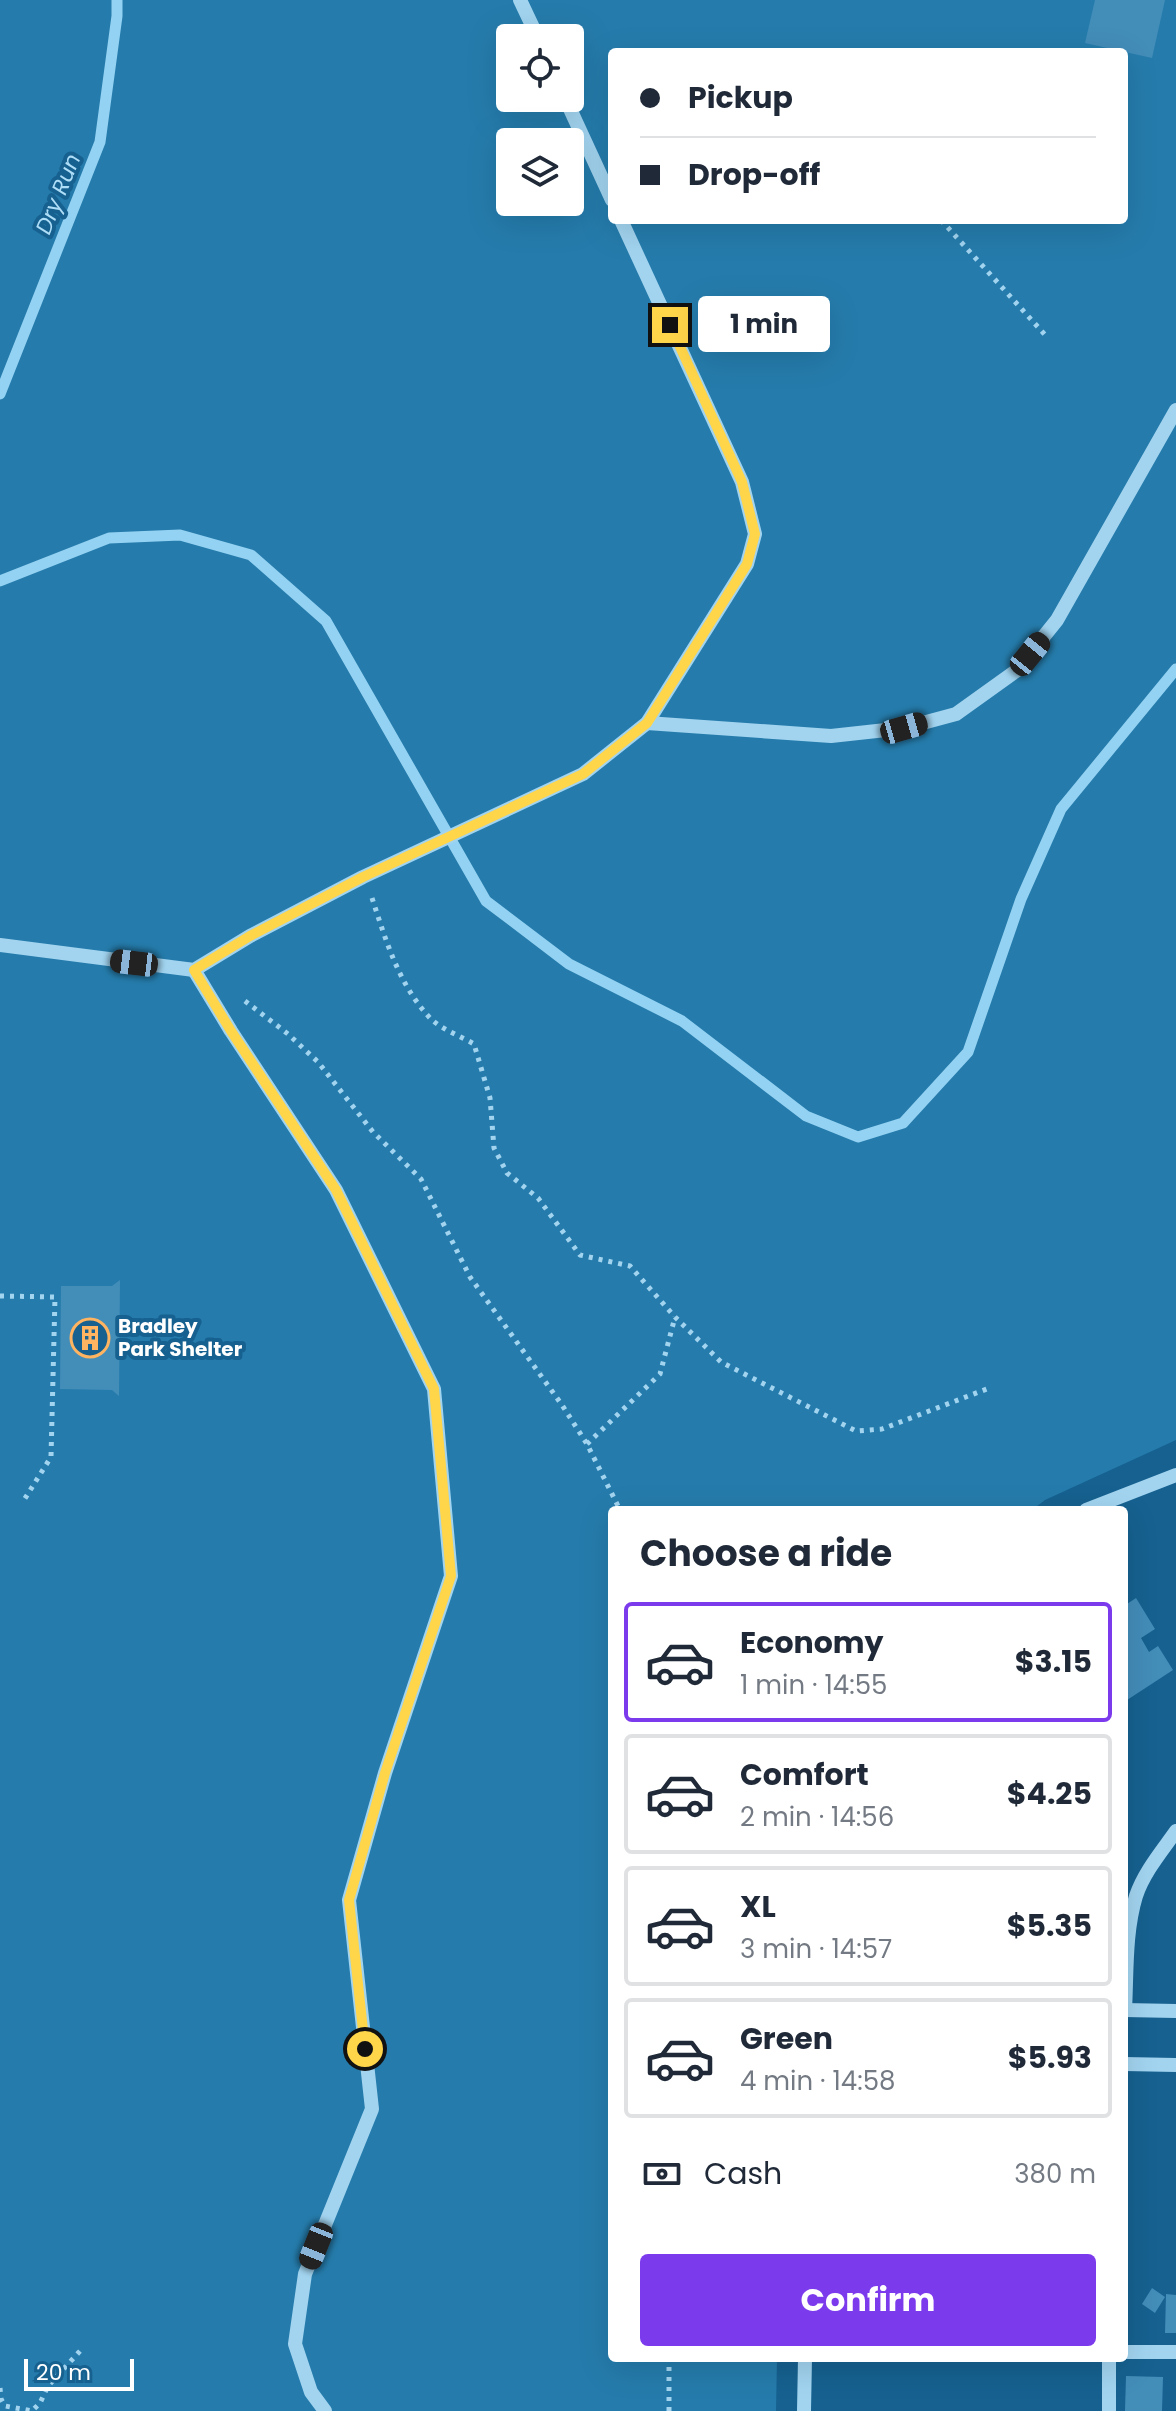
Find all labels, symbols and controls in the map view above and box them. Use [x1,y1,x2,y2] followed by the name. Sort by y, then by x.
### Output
[496,24,584,216] map controls
[496,24,584,112] button: locate
[688,76,793,119] text: Pickup
[496,128,584,216] button: layers
[28,149,88,239] water label: Dry Run
[688,153,820,196] text: Drop-off
[698,297,830,353] callout: 1 min
[730,306,798,342] text: 1 min
[652,307,688,343] route end
[1006,628,1054,680] car
[878,710,930,746] car
[109,948,159,978] car
[118,1312,243,1363] place label: Bradley Park Shelter
[69,1317,111,1359] building icon: Bradley Park Shelter
[640,1528,892,1579] text: Choose a ride
[740,1621,884,1664] text: Economy
[644,1626,716,1698] icon: car
[1015,1640,1092,1683] text: $3.15
[740,1667,887,1703] text: 1 min · 14:55
[740,1753,869,1796] text: Comfort
[644,1758,716,1830] icon: car
[1007,1772,1092,1815] text: $4.25
[740,1799,894,1835] text: 2 min · 14:56
[740,1885,776,1928] text: XL
[644,1890,716,1962] icon: car
[1007,1904,1092,1947] text: $5.35
[740,1931,892,1967] text: 3 min · 14:57
[740,2017,833,2060] text: Green
[644,2022,716,2094] icon: car
[347,2031,383,2067] route start
[1008,2036,1092,2079] text: $5.93
[740,2063,895,2099] text: 4 min · 14:58
[640,2152,684,2196] icon: cash
[704,2152,782,2195] text: Cash
[1014,2156,1096,2192] text: 380 m
[296,2219,336,2273] car
[640,2254,1096,2346] button: Confirm
[24,2355,134,2391] scale bar
[36,2357,91,2388] text: 20 m

